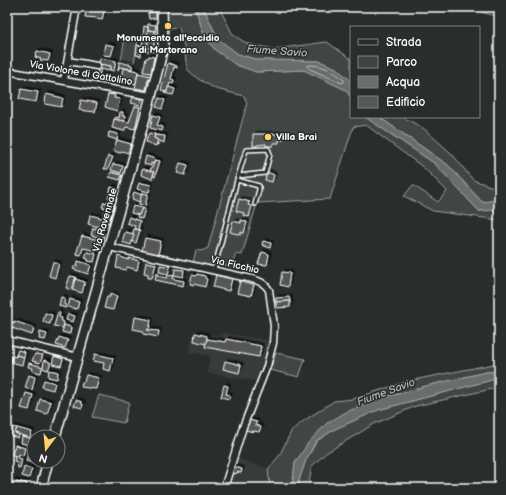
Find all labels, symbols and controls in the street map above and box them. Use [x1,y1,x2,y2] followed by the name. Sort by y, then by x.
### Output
[163,21,173,31] marker: Monumento all'eccidio di Martorano
[350,26,480,118] legend
[116,32,220,56] place label: Monumento all'eccidio di Martorano
[386,35,422,50] text: Strada
[246,42,308,60] water label: Fiume Savio
[386,55,417,70] text: Parco
[29,58,134,88] street label: Via Violone di Gattolino
[386,75,420,90] text: Acqua
[386,95,426,110] text: Edificio
[276,131,317,143] place label: Villa Brai
[263,132,273,142] marker: Villa Brai
[90,187,120,253] street label: Via Ravennate
[210,254,261,276] street label: Via Ficchio
[355,375,417,409] water label: Fiume Savio
[26,429,66,469] north arrow
[38,451,49,466] text: N

